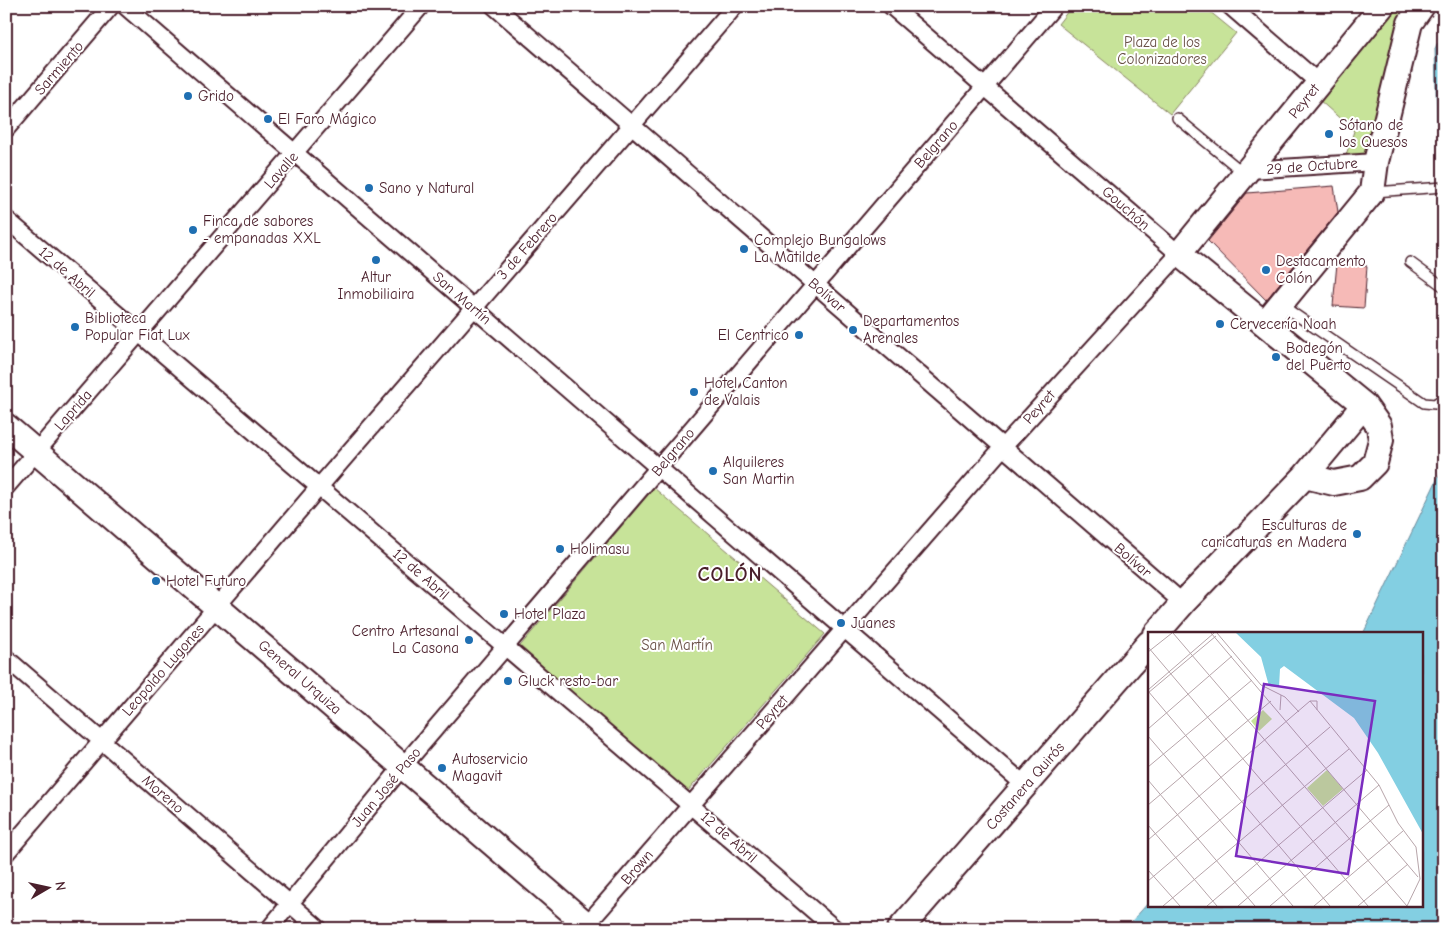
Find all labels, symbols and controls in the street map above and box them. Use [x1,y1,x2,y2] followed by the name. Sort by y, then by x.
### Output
[1117,33,1207,68] park label: Plaza de los Colonizadores
[31,37,87,99] street label: Sarmiento
[1285,79,1324,122] street label: Peyret
[198,87,234,105] place label: Grido
[182,90,194,102] marker: Grido
[278,110,376,128] place label: El Faro Mágico
[262,113,274,125] marker: El Faro Mágico
[910,116,962,172] street label: Belgrano
[1339,116,1407,151] place label: Sótano de los Quesos
[1323,128,1335,140] marker: Sótano de los Quesos
[260,148,302,192] street label: Lavalle
[1266,154,1359,178] street label: 29 de Octubre
[379,179,474,197] place label: Sano y Natural
[363,182,375,194] marker: Sano y Natural
[1098,182,1154,234] street label: Gouchón
[493,209,561,283] street label: 3 de Febrero
[203,212,321,247] place label: Finca de sabores - empanadas XXL
[187,224,199,236] marker: Finca de sabores - empanadas XXL
[754,231,886,266] place label: Complejo Bungalows La Matilde
[35,243,99,301] street label: 12 de Abril
[738,243,750,255] marker: Complejo Bungalows La Matilde
[1276,252,1366,287] place label: Destacamento Colón
[370,254,382,266] marker: Altur Inmobiliaira
[1260,264,1272,276] marker: Destacamento Colón
[337,268,415,303] place label: Altur Inmobiliaira
[429,268,495,328] street label: San Martín
[805,274,849,316] street label: Bolívar
[85,309,190,344] place label: Biblioteca Popular Fiat Lux
[863,312,959,347] place label: Departamentos Arenales
[1230,315,1337,333] place label: Cervecería Noah
[1214,318,1226,330] marker: Cervecería Noah
[69,321,81,333] marker: Biblioteca Popular Fiat Lux
[847,324,859,336] marker: Departamentos Arenales
[718,326,789,344] place label: El Centrico
[793,329,805,341] marker: El Centrico
[1286,339,1351,374] place label: Bodegón del Puerto
[1270,351,1282,363] marker: Bodegón del Puerto
[704,374,788,409] place label: Hotel Canton de Valais
[50,386,96,434] street label: Laprida
[688,386,700,398] marker: Hotel Canton de Valais
[1019,386,1059,428] street label: Peyret
[648,424,698,480] street label: Belgrano
[723,453,795,488] place label: Alquileres San Martin
[707,465,719,477] marker: Alquileres San Martin
[1201,516,1347,551] place label: Esculturas de caricaturas en Madera
[1351,528,1363,540] marker: Esculturas de caricaturas en Madera
[1111,539,1155,581] street label: Bolívar
[570,540,630,558] place label: Holimasu
[554,543,566,555] marker: Holimasu
[389,545,453,603] street label: 12 de Abril
[697,562,763,586] district label: COLÓN
[166,572,246,590] place label: Hotel Futuro
[150,575,162,587] marker: Hotel Futuro
[514,605,586,623] place label: Hotel Plaza
[498,608,510,620] marker: Hotel Plaza
[851,614,895,632] place label: Juanes
[835,617,847,629] marker: Juanes
[118,620,208,720] street label: Leopoldo Lugones
[352,622,459,657] place label: Centro Artesanal La Casona
[1148,632,1422,908] inset map
[463,634,475,646] marker: Centro Artesanal La Casona
[255,636,345,718] street label: General Urquiza
[641,636,713,654] park label: San Martín
[518,672,618,690] place label: Gluck resto-bar
[502,675,514,687] marker: Gluck resto-bar
[752,691,792,733] street label: Peyret
[982,738,1068,834] street label: Costanera Quirós
[347,743,425,831] street label: Juan José Paso
[452,750,528,785] place label: Autoservicio Magavit
[436,762,448,774] marker: Autoservicio Magavit
[138,771,188,817] street label: Moreno
[697,808,761,866] street label: 12 de Abril
[617,846,657,888] street label: Brown
[22,862,72,912] north arrow
[51,880,69,892] text: N

